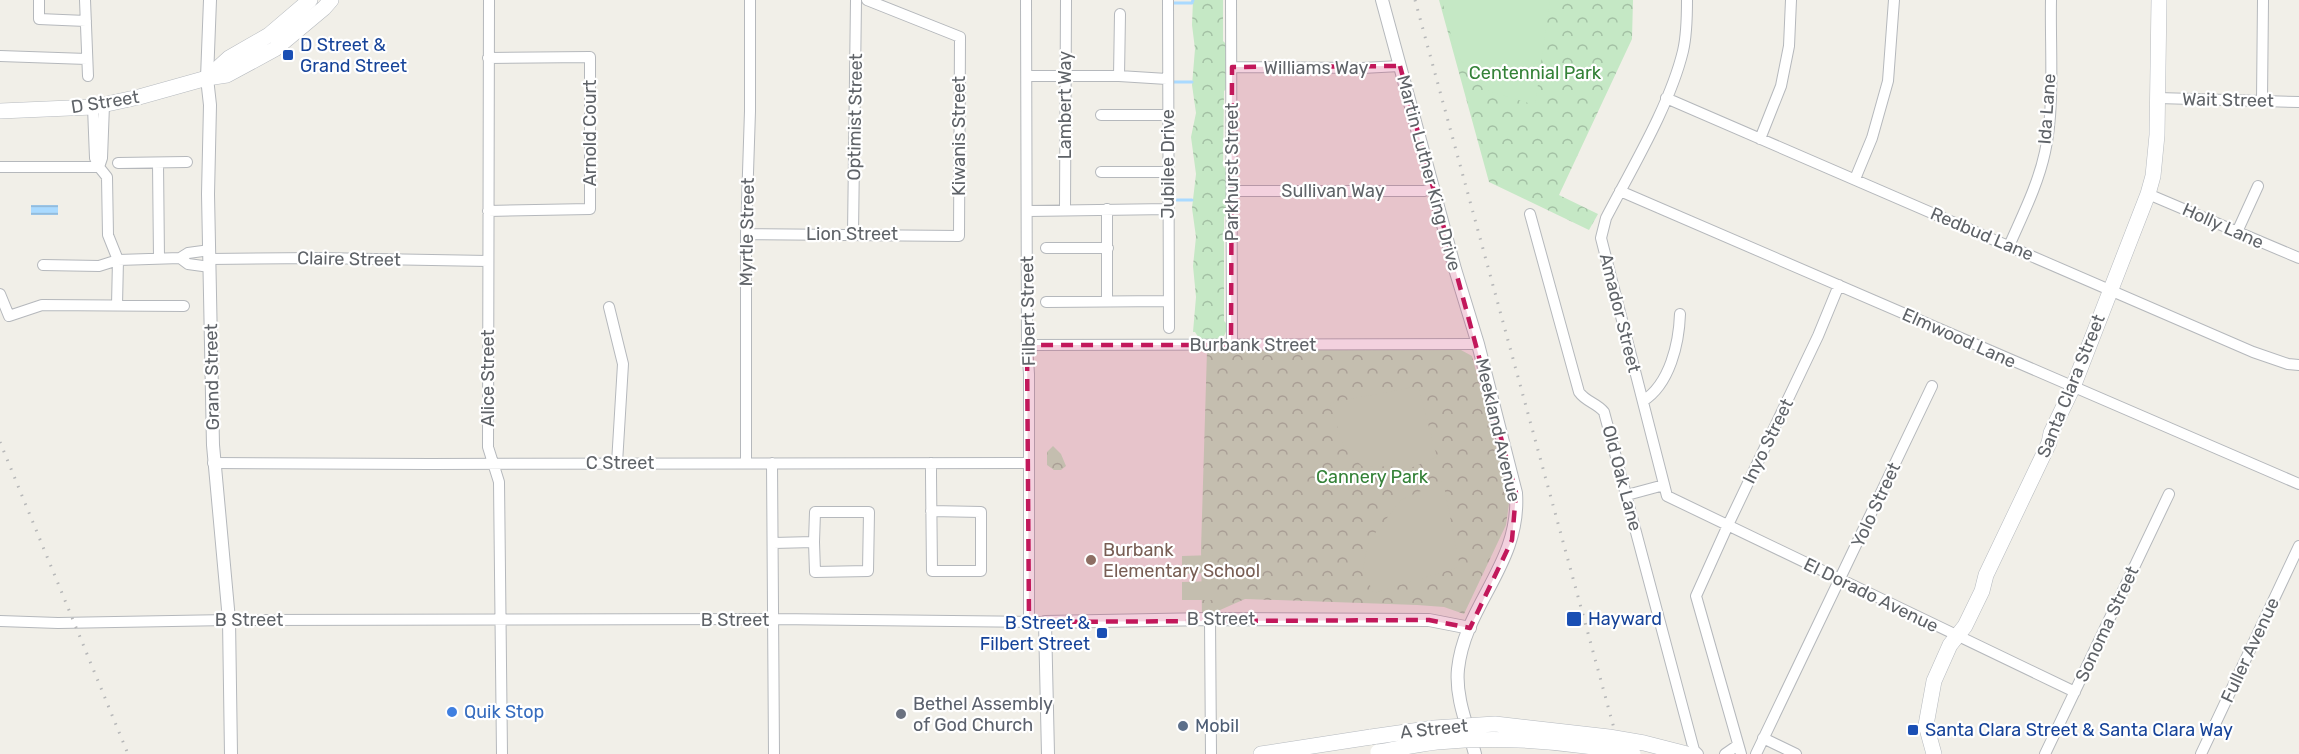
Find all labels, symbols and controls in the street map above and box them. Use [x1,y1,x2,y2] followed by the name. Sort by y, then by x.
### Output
[300,34,407,77] place label: D Street & Grand Street
[281,48,295,62] marker: D Street & Grand Street
[1054,51,1076,159] street label: Lambert Way
[843,53,867,181] street label: Optimist Street
[1264,57,1368,79] street label: Williams Way
[1469,62,1602,84] park label: Centennial Park
[1392,73,1466,273] street label: Martin Luther King Drive
[2034,73,2060,145] street label: Ida Lane
[948,76,970,196] street label: Kiwanis Street
[579,80,601,186] street label: Arnold Court
[69,86,141,118] street label: D Street
[2182,88,2274,112] street label: Wait Street
[1221,103,1243,241] street label: Parkhurst Street
[1157,109,1179,219] street label: Jubilee Drive
[735,177,759,287] street label: Myrtle Street
[1281,180,1385,202] street label: Sullivan Way
[2179,198,2267,254] street label: Holly Lane
[1927,202,2037,266] street label: Redbud Lane
[806,223,898,245] street label: Lion Street
[297,247,401,271] street label: Claire Street
[1595,251,1645,375] street label: Amador Street
[1016,256,1040,366] street label: Filbert Street
[1899,303,2019,373] street label: Elmwood Lane
[2032,311,2110,461] street label: Santa Clara Street
[200,323,224,431] street label: Grand Street
[477,329,499,427] street label: Alice Street
[1190,334,1316,356] street label: Burbank Street
[1471,356,1525,504] street label: Meekland Avenue
[1738,395,1798,487] street label: Inyo Street
[1597,423,1647,533] street label: Old Oak Lane
[586,452,654,474] street label: C Street
[1847,459,1905,551] street label: Yolo Street
[1316,466,1429,488] park label: Cannery Park
[1103,539,1260,582] place label: Burbank Elementary School
[1084,553,1098,567] marker: Burbank Elementary School
[1800,553,1942,637] street label: El Dorado Avenue
[2071,563,2143,685] street label: Sonoma Street
[2216,594,2284,706] street label: Fuller Avenue
[1187,608,1255,630] street label: B Street
[1588,608,1662,630] place label: Hayward
[215,609,283,631] street label: B Street
[701,609,769,631] street label: B Street
[1565,610,1583,628] marker: Hayward
[980,612,1091,655] place label: B Street & Filbert Street
[1095,626,1109,640] marker: B Street & Filbert Street
[913,693,1053,736] place label: Bethel Assembly of God Church
[464,701,544,723] place label: Quik Stop
[445,705,459,719] marker: Quik Stop
[894,707,908,721] marker: Bethel Assembly of God Church
[1195,715,1239,737] place label: Mobil
[1399,715,1469,743] street label: A Street
[1176,719,1190,733] marker: Mobil
[1925,719,2233,741] place label: Santa Clara Street & Santa Clara Way
[1906,723,1920,737] marker: Santa Clara Street & Santa Clara Way

